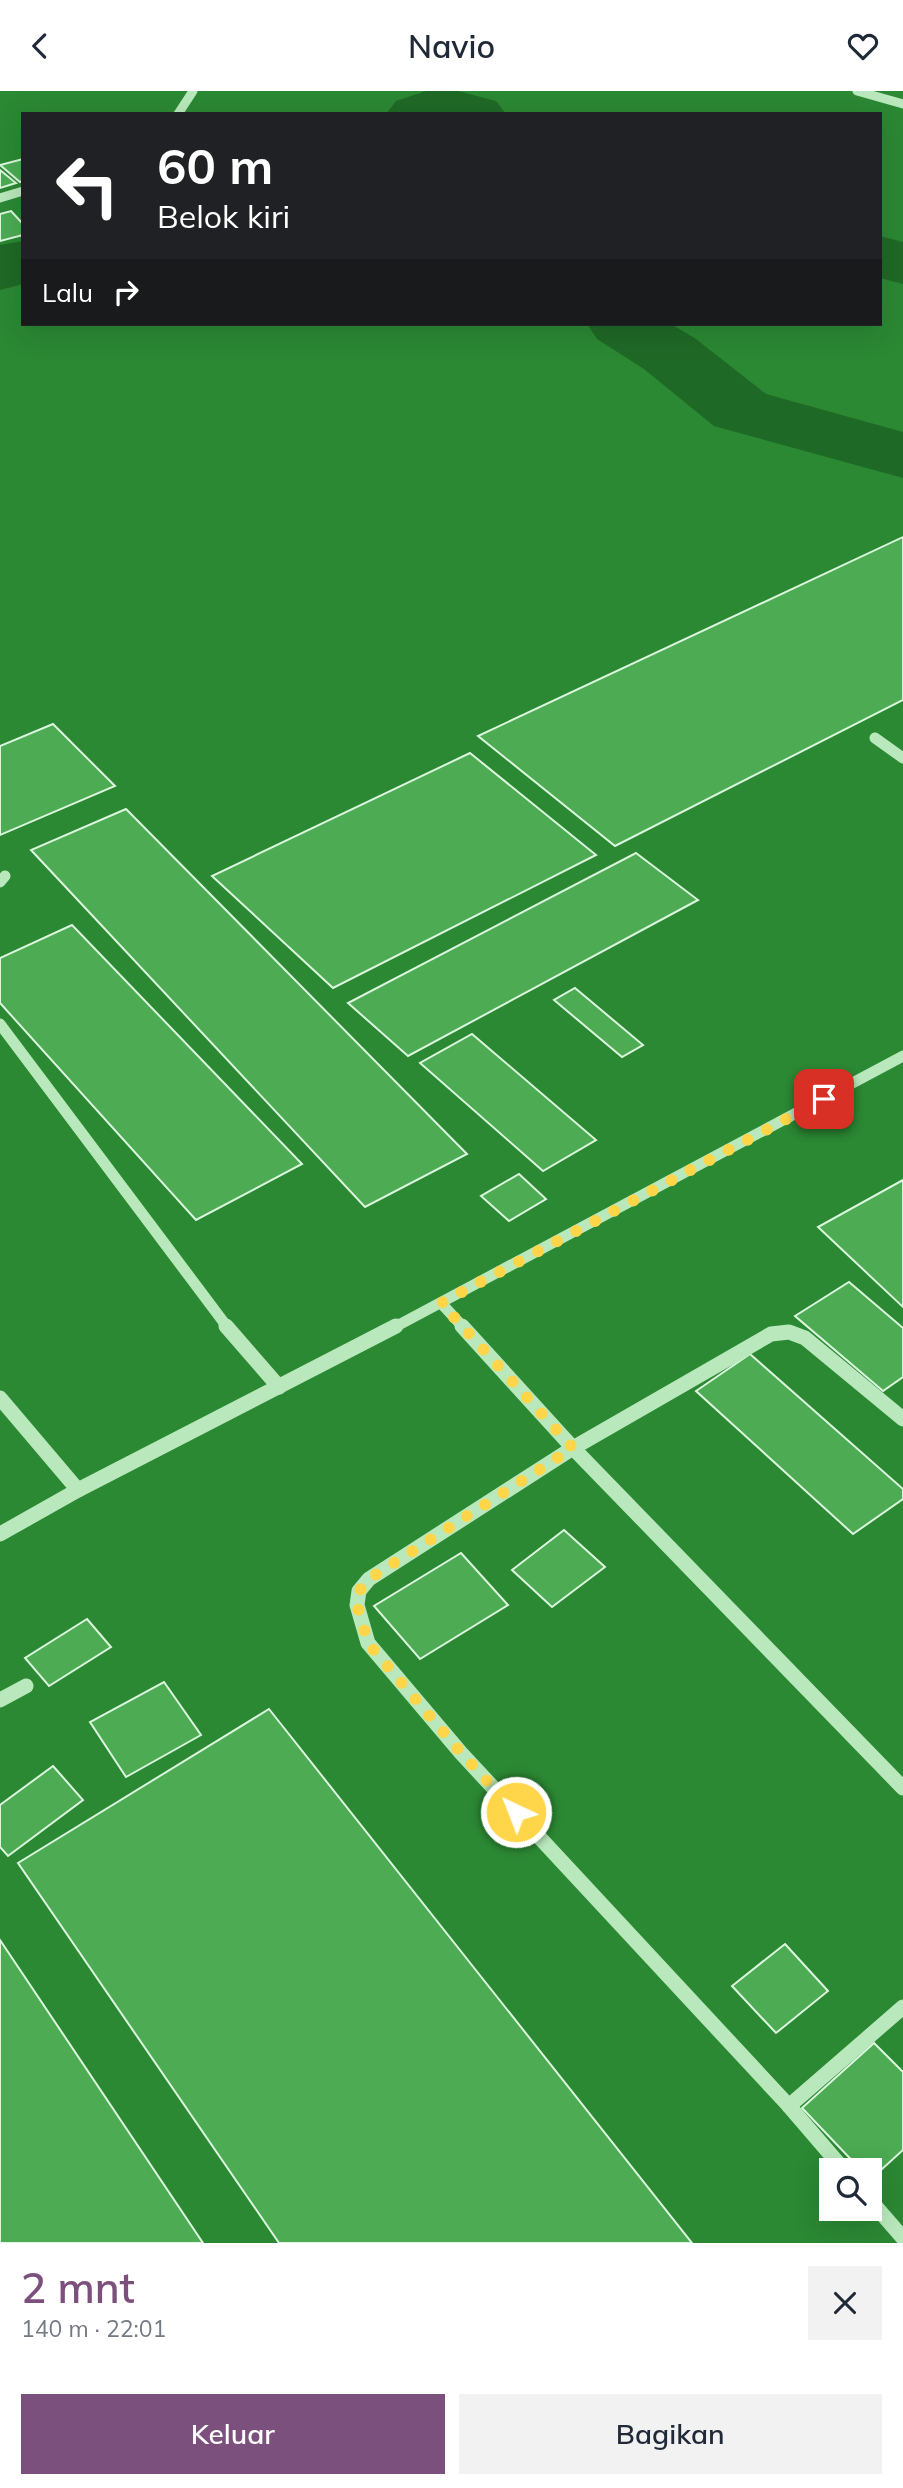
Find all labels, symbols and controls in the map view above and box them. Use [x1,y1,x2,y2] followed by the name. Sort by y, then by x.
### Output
[408,26,495,66] text: Navio
[21,27,59,65] icon: back
[844,27,882,65] icon: heart
[157,135,273,196] text: 60 m
[42,140,133,231] icon: left
[157,196,290,236] text: Belok kiri
[107,273,145,311] icon: right
[42,276,93,309] text: Lalu
[794,1069,854,1129] pin
[805,1080,843,1118] icon: arrive
[479,1775,553,1849] position arrow
[819,2158,882,2221] map controls
[819,2158,882,2221] button: search
[21,2261,135,2314] text: 2 mnt
[808,2266,882,2340] button: close
[21,2314,166,2343] text: 140 m · 22:01
[21,2394,445,2474] button: Keluar
[459,2394,882,2474] button: Bagikan

